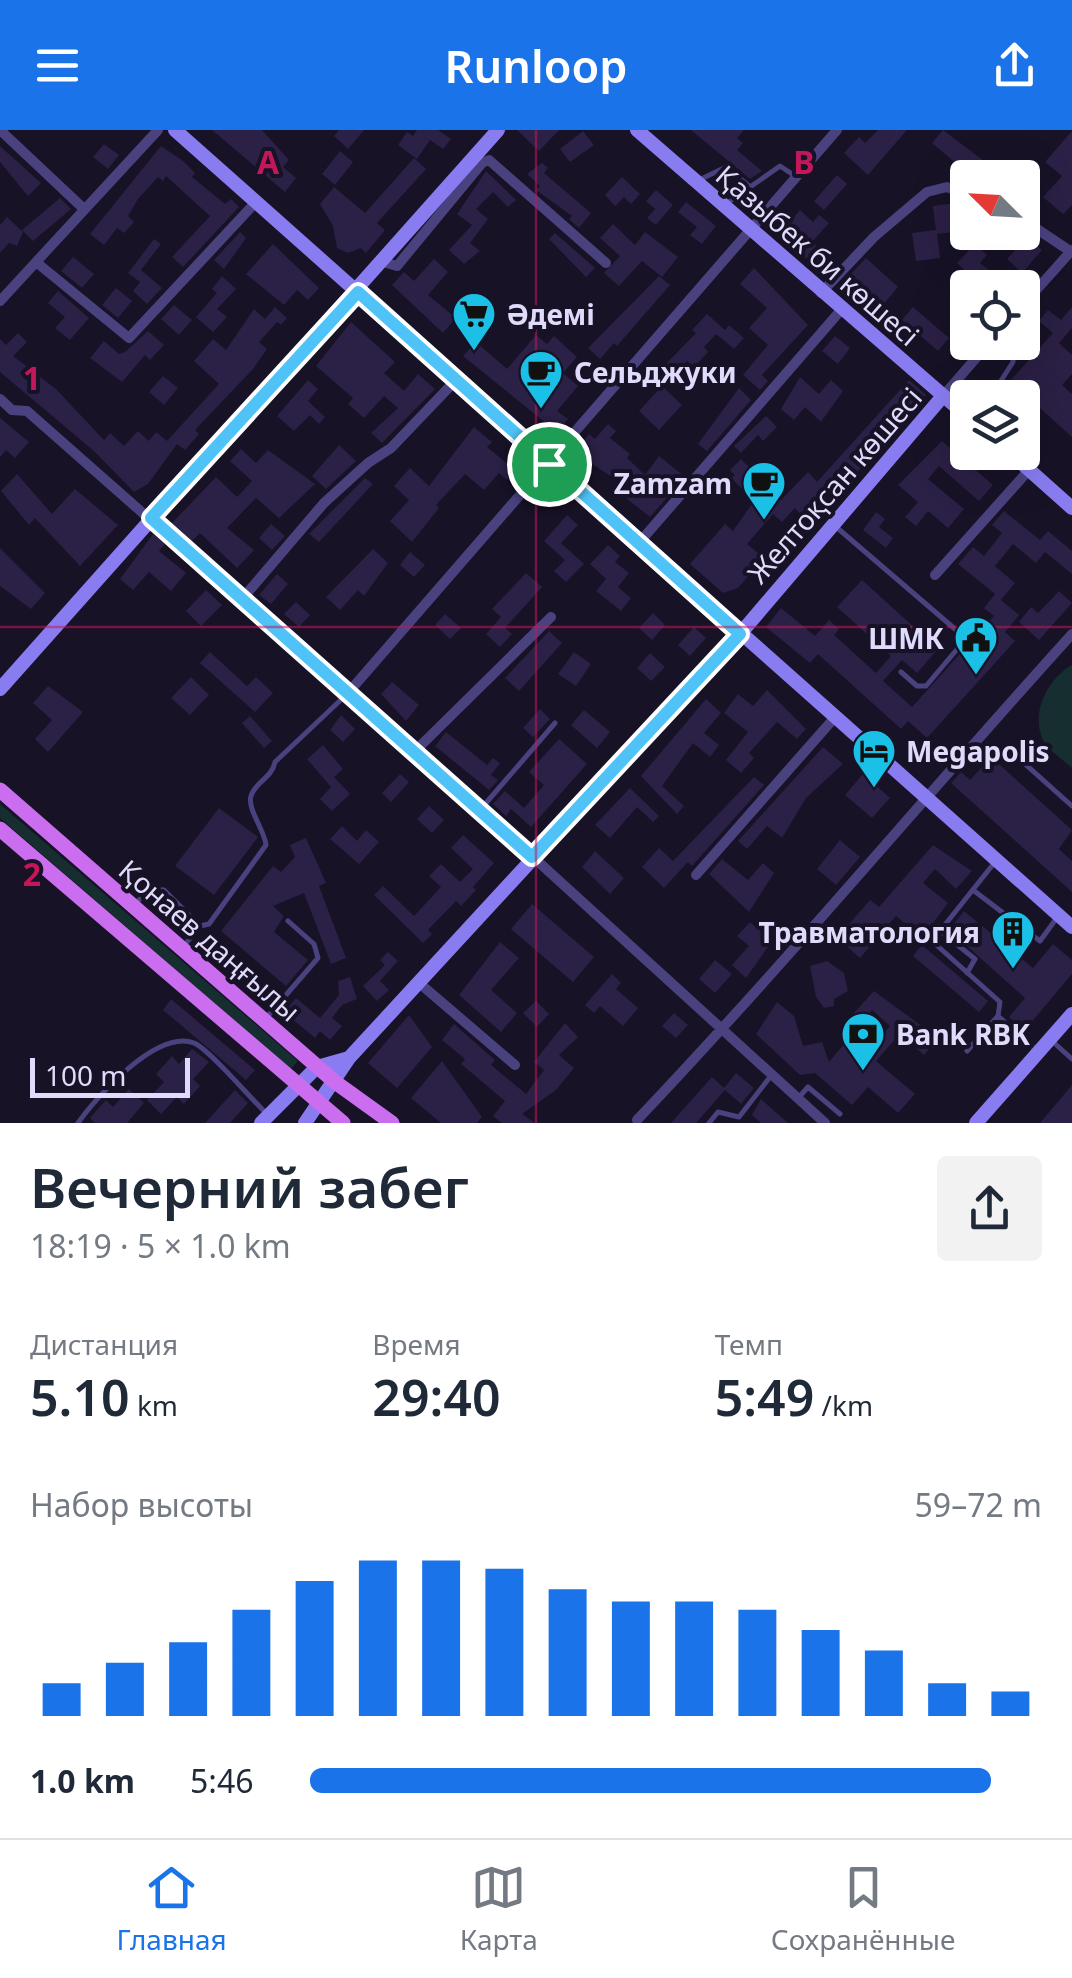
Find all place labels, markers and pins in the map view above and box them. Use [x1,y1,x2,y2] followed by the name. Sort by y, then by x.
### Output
[451,291,497,352] supermarket icon: Әдемі
[506,295,595,333] place label: Әдемі
[518,349,564,410] cafe icon: Сельджуки
[574,353,737,391] place label: Сельджуки
[507,422,592,507] pin
[741,460,787,521] cafe icon: Zamzam
[614,464,732,502] place label: Zamzam
[953,615,999,676] public building icon: ШМК
[868,619,945,657] place label: ШМК
[851,728,897,789] hotel icon: Megapolis
[906,732,1050,770] place label: Megapolis
[990,909,1036,970] building icon: Травматология
[758,913,980,951] place label: Травматология
[840,1011,886,1072] bank icon: Bank RBK
[896,1015,1030,1053] place label: Bank RBK

